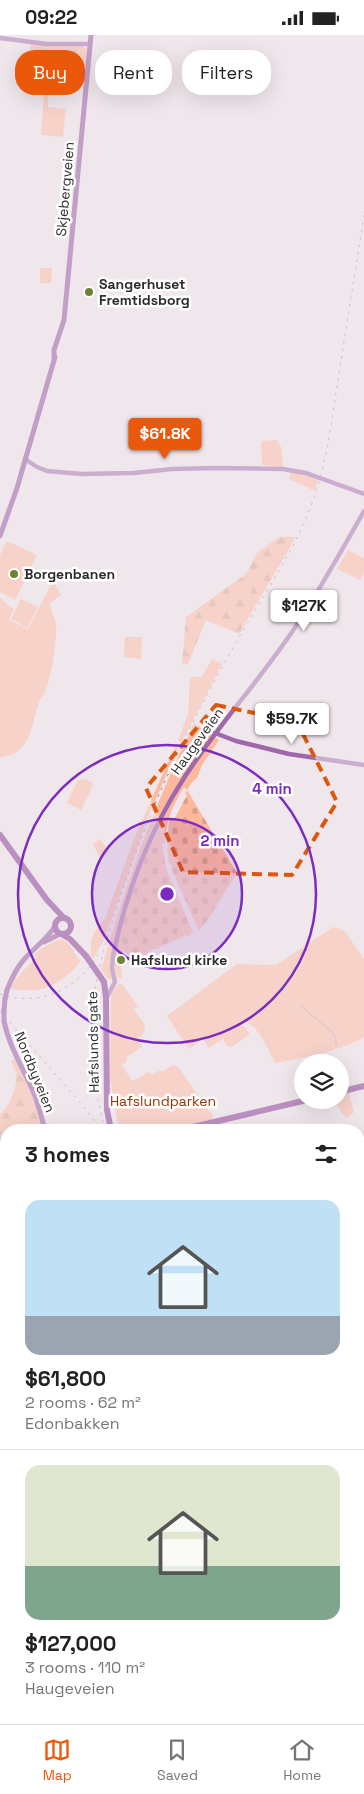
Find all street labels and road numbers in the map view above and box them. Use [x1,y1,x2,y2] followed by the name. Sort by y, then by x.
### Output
[52,141,78,237] street label: Skjebergveien
[167,704,227,778] street label: Haugeveien
[83,991,103,1093] street label: Hafslunds gate
[11,1029,59,1115] street label: Nordbyveien

